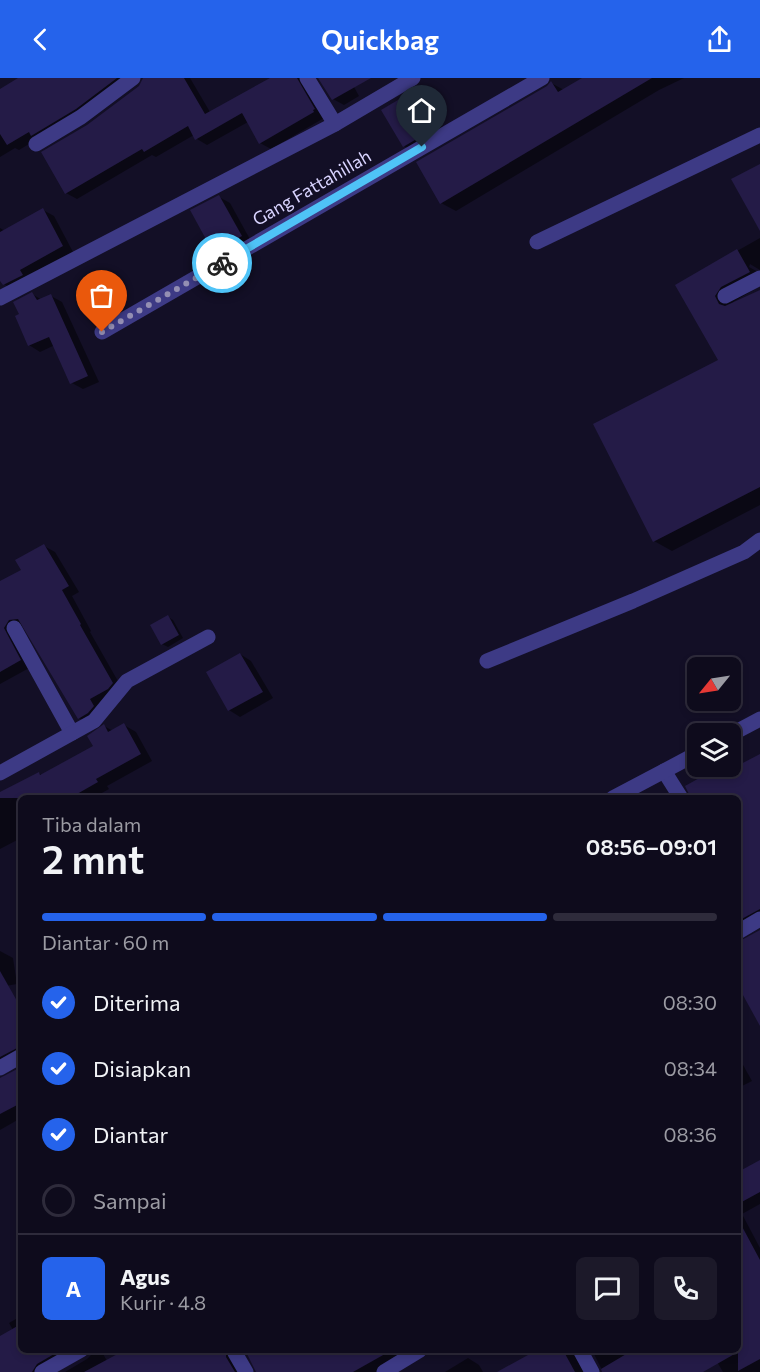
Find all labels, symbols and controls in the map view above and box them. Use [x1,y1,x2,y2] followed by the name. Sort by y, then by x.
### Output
[24,23,57,56] icon: back
[321,23,439,56] text: Quickbag
[703,23,736,56] icon: share
[396,85,447,147] pin
[405,94,438,127] icon: home
[248,144,375,230] street label: Gang Fattahillah
[192,233,252,293] courier
[206,247,239,280] icon: bike
[76,270,127,332] pin
[85,279,118,312] icon: bag
[687,657,741,711] north arrow
[687,657,741,777] map controls
[687,723,741,777] button: layers
[42,812,141,836] text: Tiba dalam
[586,833,717,860] text: 08:56–09:01
[42,834,144,882] text: 2 mnt
[42,930,169,954] text: Diantar · 60 m
[42,986,75,1019] icon: check
[93,989,180,1016] text: Diterima
[663,990,717,1014] text: 08:30
[42,1052,75,1085] icon: check
[93,1055,191,1082] text: Disiapkan
[664,1056,717,1080] text: 08:34
[42,1118,75,1151] icon: check
[93,1121,168,1148] text: Diantar
[664,1122,717,1146] text: 08:36
[93,1187,167,1214] text: Sampai
[576,1257,639,1320] button: chat
[654,1257,717,1320] button: phone
[120,1263,170,1290] text: Agus
[66,1275,81,1302] text: A
[120,1290,206,1314] text: Kurir · 4.8

